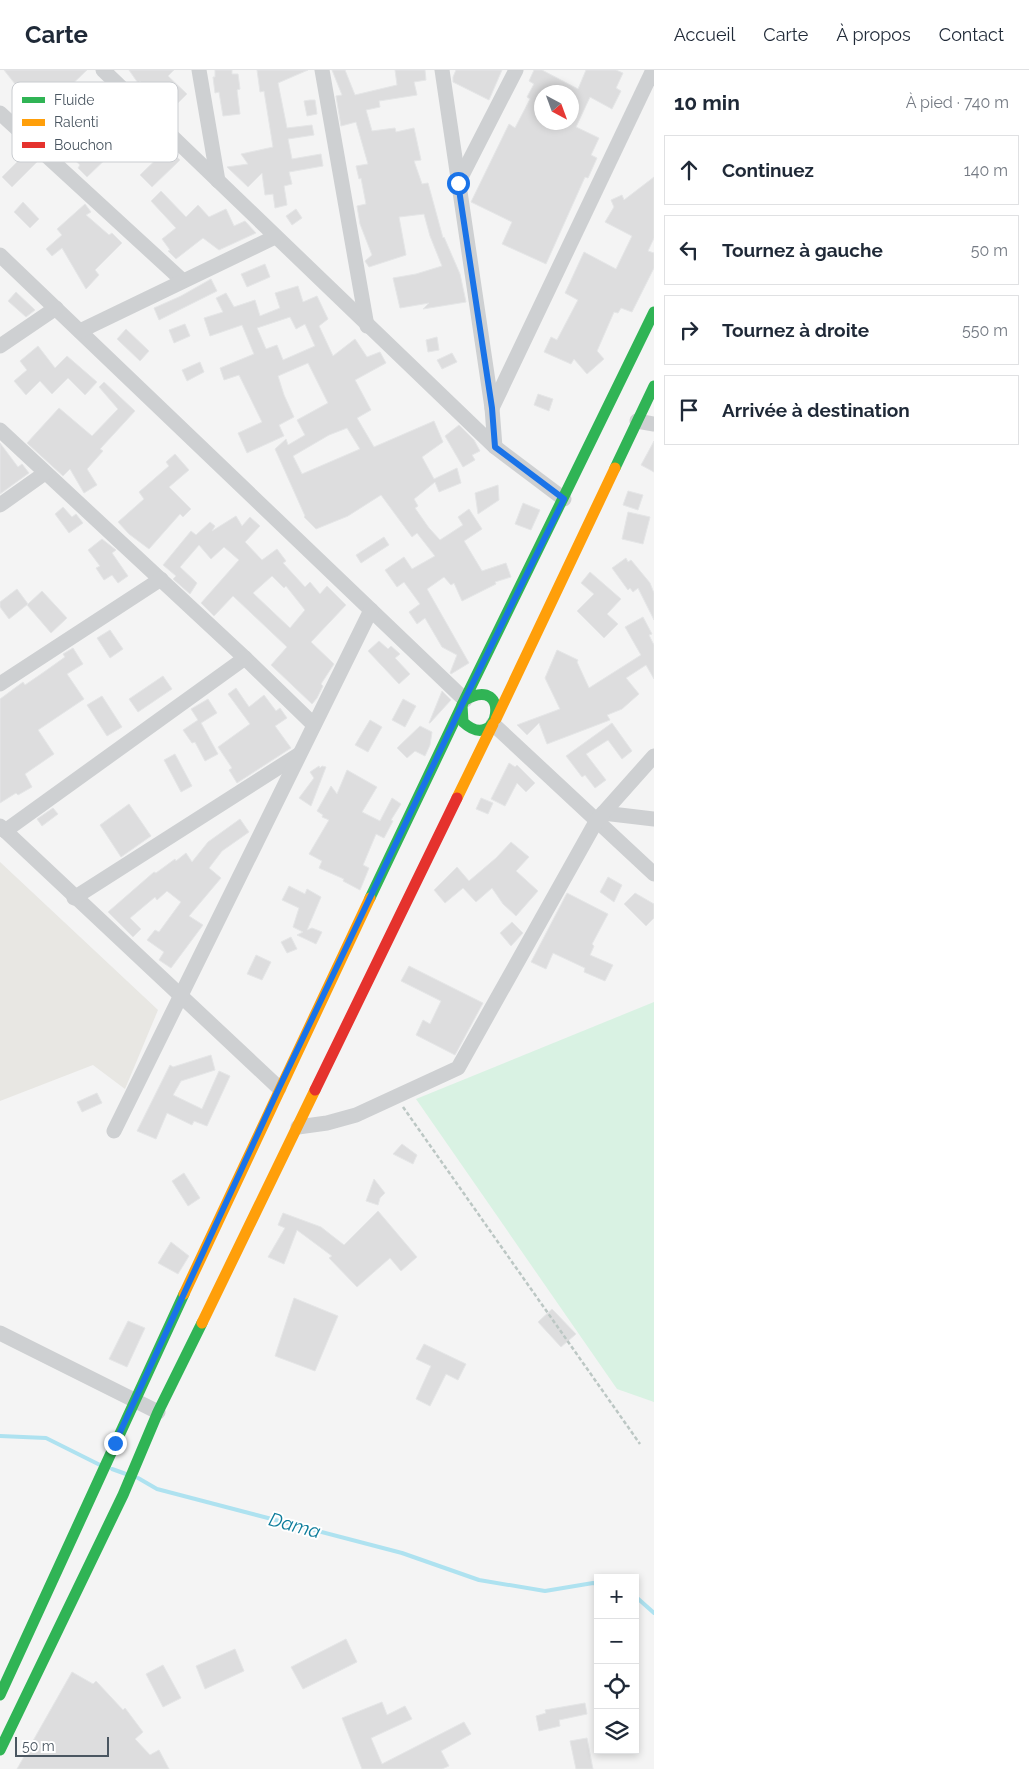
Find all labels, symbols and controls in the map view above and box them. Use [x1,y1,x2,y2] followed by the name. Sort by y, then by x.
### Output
[25,20,88,49] text: Carte
[674,24,735,45] text: Accueil
[763,24,808,45] text: Carte
[836,24,911,45] text: À propos
[939,24,1004,45] text: Contact
[12,82,178,162] legend
[534,85,579,130] north arrow
[674,90,740,115] text: 10 min
[54,92,94,108] text: Fluide
[906,93,1009,112] text: À pied · 740 m
[54,114,99,130] text: Ralenti
[54,137,112,153] text: Bouchon
[675,156,703,184] icon: ahead
[722,159,814,181] text: Continuez
[964,161,1008,180] text: 140 m
[447,172,470,195] route start
[675,236,703,264] icon: left
[722,239,883,261] text: Tournez à gauche
[971,241,1008,260] text: 50 m
[675,316,703,344] icon: right
[722,319,869,341] text: Tournez à droite
[962,321,1008,340] text: 550 m
[675,396,703,424] icon: arrive
[722,399,910,421] text: Arrivée à destination
[104,1432,127,1455] route end
[267,1508,323,1542] water label: Dama
[594,1574,639,1754] map controls
[594,1574,639,1619] button: +
[594,1619,639,1664] button: −
[594,1664,639,1709] button: locate
[594,1709,639,1754] button: layers
[15,1734,109,1757] scale bar
[22,1738,55,1754] text: 50 m

